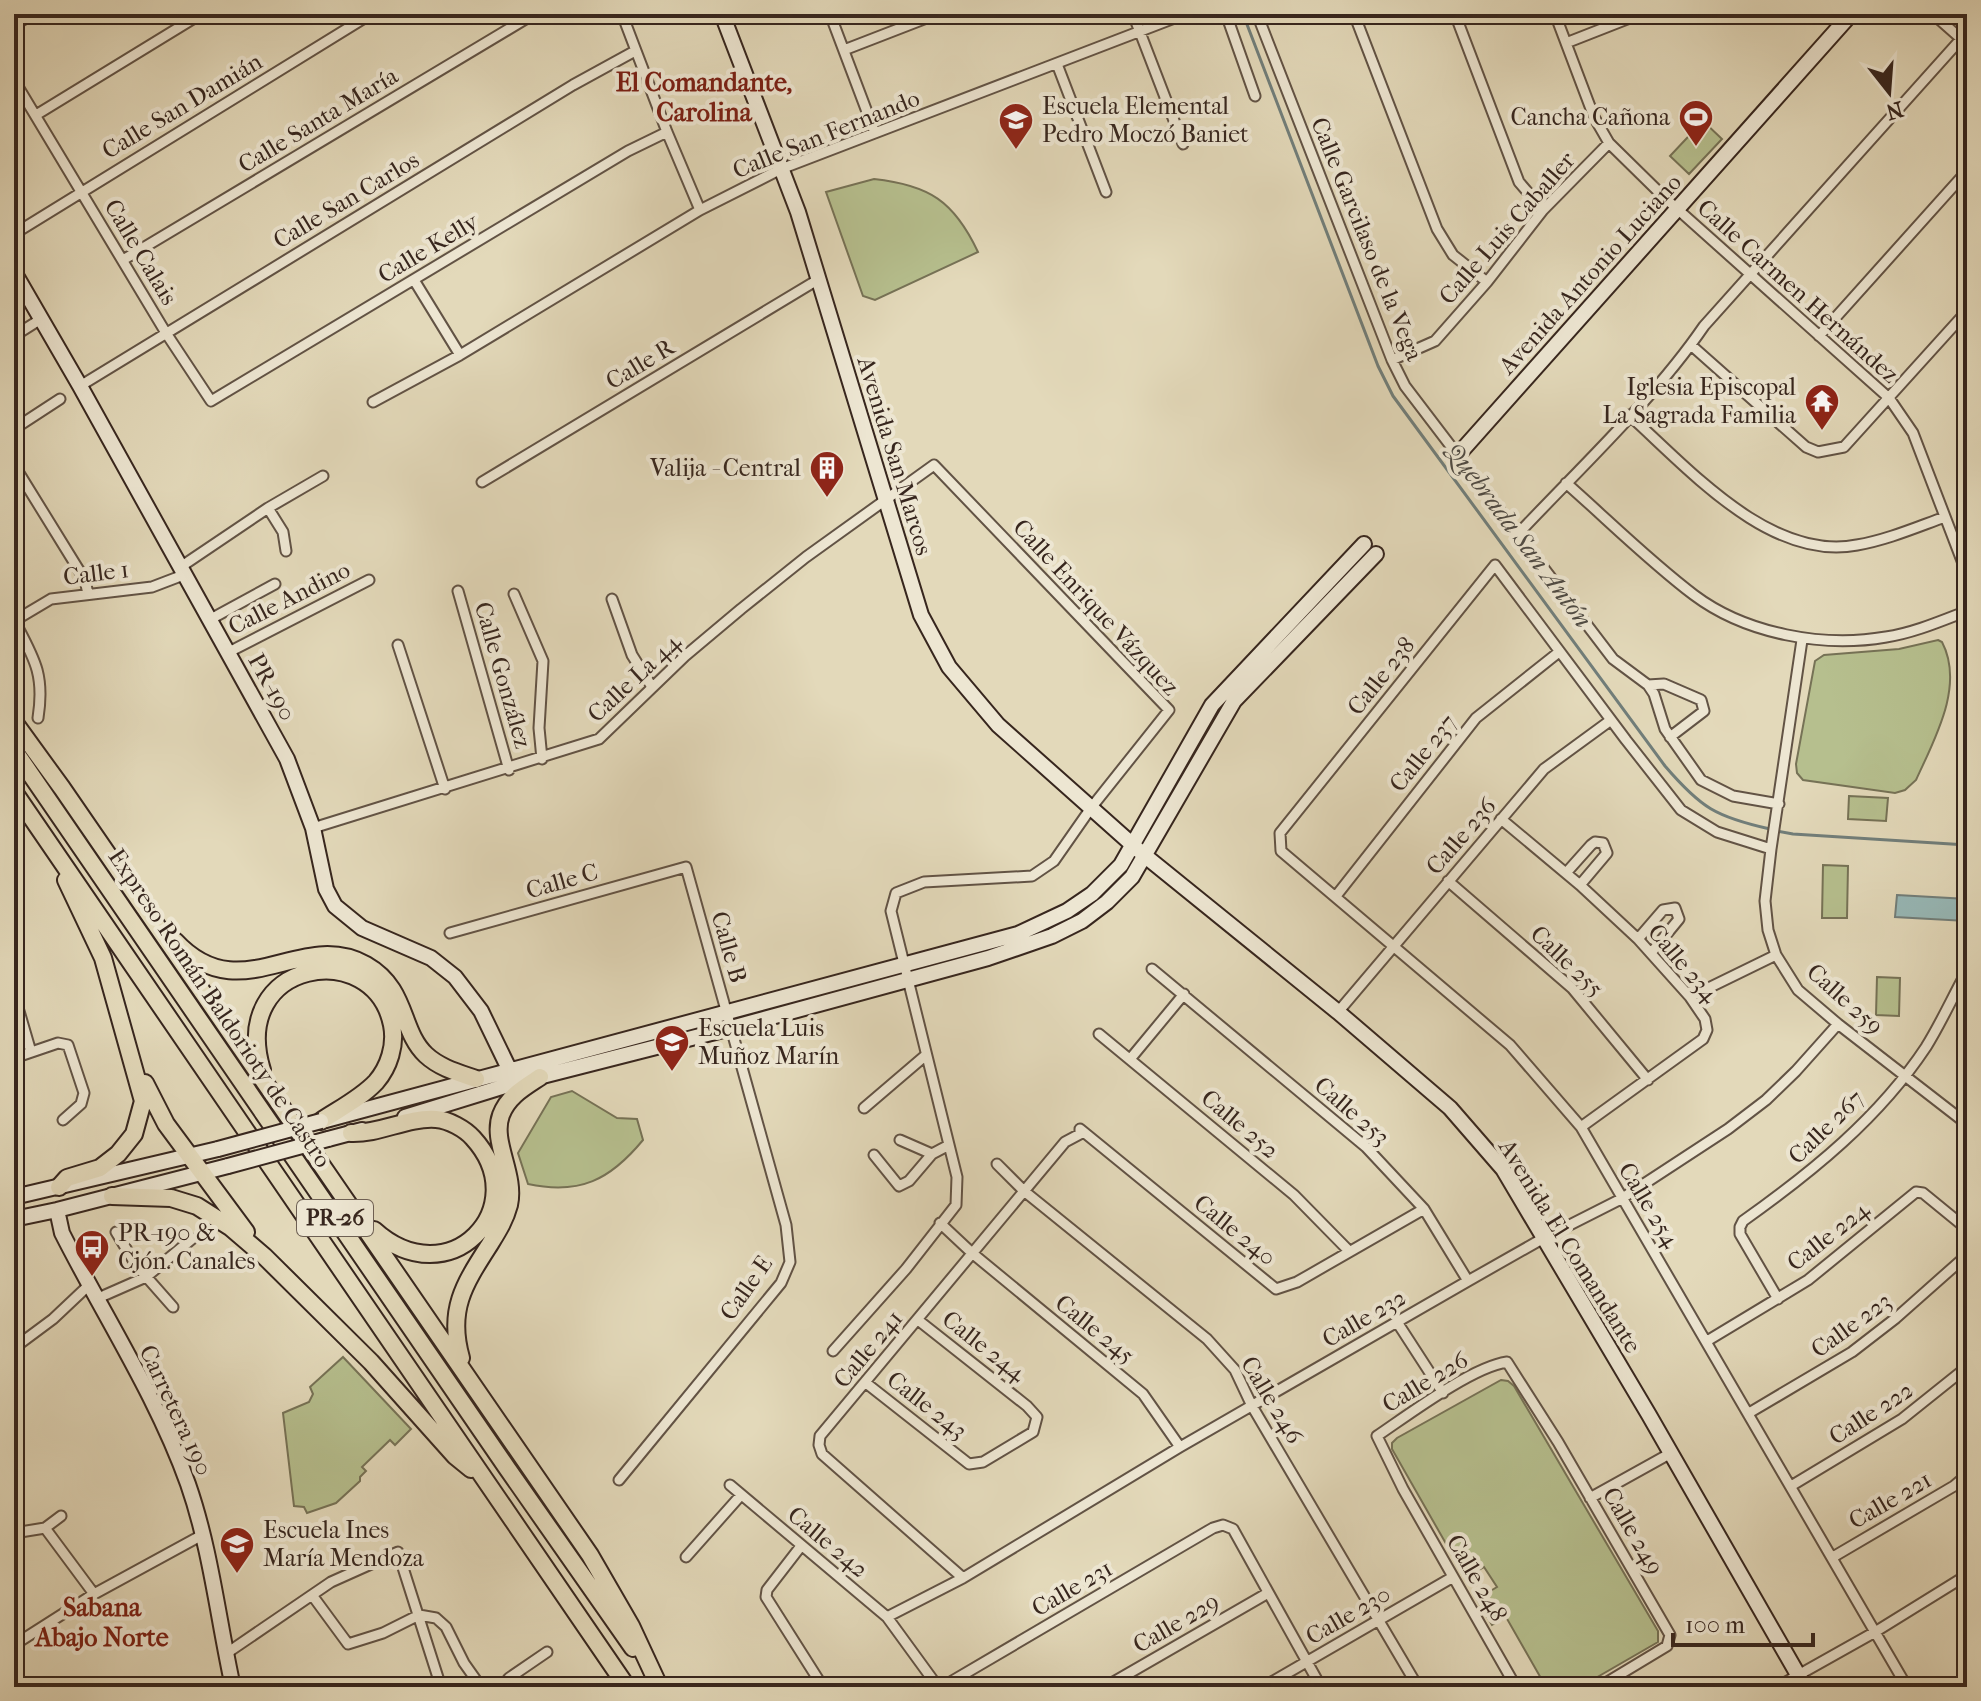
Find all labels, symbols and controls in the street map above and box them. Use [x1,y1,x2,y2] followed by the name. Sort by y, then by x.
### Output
[97,47,267,165] street label: Calle San Damián
[1849,52,1929,132] north arrow
[233,61,404,179] street label: Calle Santa María
[616,67,792,128] district label: El Comandante, Carolina
[729,84,923,184] street label: Calle San Fernando
[1042,92,1249,148] place label: Escuela Elemental Pedro Moczó Baniet
[1882,95,1906,125] text: N
[1677,98,1715,148] sports icon: Cancha Cañona
[997,101,1035,151] school or university icon: Escuela Elemental Pedro Moczó Baniet
[1511,103,1671,131] place label: Cancha Cañona
[1305,113,1429,366] street label: Calle Garcilaso de la Vega
[268,146,424,254] street label: Calle San Carlos
[1433,146,1581,310] street label: Calle Luis Caballer
[1492,168,1687,380] street label: Avenida Antonio Luciano
[1692,193,1905,389] street label: Calle Carmen Hernández
[99,194,184,310] street label: Calle Calais
[373,207,484,289] street label: Calle Kelly
[601,332,681,395] street label: Calle R
[851,352,939,559] street label: Avenida San Marcos
[1602,373,1797,429] place label: Iglesia Episcopal La Sagrada Familia
[1803,382,1841,432] temple icon: Iglesia Episcopal La Sagrada Familia
[1439,435,1599,634] water label: Quebrada San Antón
[808,449,846,499] building icon: Valija - Central
[649,454,801,482] place label: Valija - Central
[1007,513,1185,701] street label: Calle Enrique Vázquez
[62,555,130,591] street label: Calle 1
[223,555,355,641] street label: Calle Andino
[469,599,537,752] street label: Calle González
[582,627,687,728] street label: Calle La 44
[1341,632,1421,720] street label: Calle 238
[242,649,302,725] street label: PR-190
[1383,709,1463,797] street label: Calle 237
[1420,791,1503,880] street label: Calle 236
[103,843,337,1173] street label: Expreso Román Baldorioty de Castro
[523,857,601,905] street label: Calle C
[705,908,753,986] street label: Calle B
[1642,918,1724,1009] street label: Calle 234
[1525,920,1609,1002] street label: Calle 255
[1801,958,1889,1040] street label: Calle 259
[698,1014,839,1070] place label: Escuela Luis Muñoz Marín
[653,1023,691,1073] school or university icon: Escuela Luis Muñoz Marín
[1309,1071,1395,1151] street label: Calle 253
[1196,1084,1284,1164] street label: Calle 252
[1782,1084,1870,1170] street label: Calle 267
[1492,1133,1647,1358] street label: Avenida El Comandante
[1613,1157,1686,1253] street label: Calle 254
[1188,1189,1282,1271] street label: Calle 240
[1781,1195,1875,1277] street label: Calle 224
[297,1200,373,1236] road number: PR-26
[118,1219,256,1275] place label: PR-190 & Cjón. Canales
[73,1228,111,1278] bus stop icon: PR-190 & Cjón. Canales
[714,1250,778,1326] street label: Calle E
[1317,1283,1411,1353] street label: Calle 232
[1806,1287,1896,1363] street label: Calle 223
[1050,1289,1140,1369] street label: Calle 245
[828,1305,908,1393] street label: Calle 241
[937,1305,1032,1388] street label: Calle 244
[134,1340,218,1480] street label: Carretera 190
[1377,1345,1474,1418] street label: Calle 226
[1235,1351,1309,1450] street label: Calle 246
[881,1365,973,1445] street label: Calle 243
[1824,1376,1918,1450] street label: Calle 222
[1844,1465,1936,1535] street label: Calle 221
[1597,1482,1669,1580] street label: Calle 249
[782,1500,874,1584] street label: Calle 242
[263,1516,425,1572] place label: Escuela Ines María Mendoza
[218,1525,256,1575] school or university icon: Escuela Ines María Mendoza
[1441,1529,1513,1627] street label: Calle 248
[1027,1554,1117,1622] street label: Calle 231
[1301,1580,1395,1650] street label: Calle 230
[1128,1587,1224,1659] street label: Calle 229
[33,1592,169,1653] district label: Sabana Abajo Norte
[1673,1597,1813,1647] scale bar
[1685,1611,1745,1639] text: 100 m

